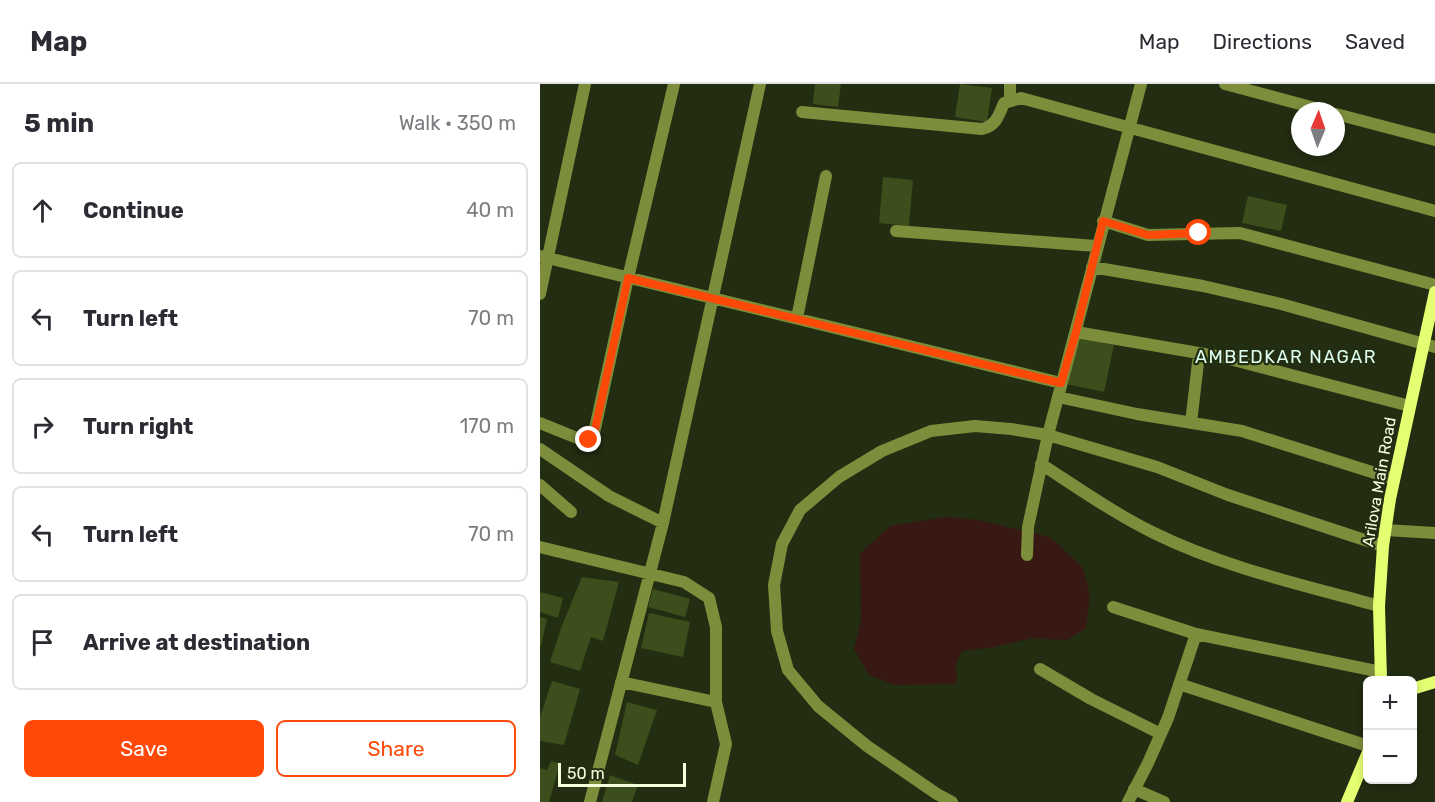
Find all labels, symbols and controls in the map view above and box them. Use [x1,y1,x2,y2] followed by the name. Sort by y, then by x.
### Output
[30,25,87,58] text: Map
[1139,29,1180,54] text: Map
[1213,29,1312,54] text: Directions
[1345,29,1405,54] text: Saved
[1291,102,1345,156] north arrow
[24,108,94,139] text: 5 min
[399,111,516,135] text: Walk · 350 m
[26,194,59,227] icon: ahead
[83,197,184,224] text: Continue
[466,198,514,222] text: 40 m
[1185,219,1211,245] route start
[26,302,59,335] icon: left
[83,305,178,332] text: Turn left
[468,306,514,330] text: 70 m
[1195,346,1377,368] district label: AMBEDKAR NAGAR
[26,410,59,443] icon: right
[83,413,193,440] text: Turn right
[460,414,514,438] text: 170 m
[1358,416,1400,548] street label: Arilova Main Road
[575,426,601,452] route end
[26,518,59,551] icon: left
[83,521,178,548] text: Turn left
[468,522,514,546] text: 70 m
[26,626,59,659] icon: arrive
[83,629,310,656] text: Arrive at destination
[1363,676,1417,784] map controls
[1363,676,1417,730] button: +
[24,720,264,777] button: Save
[276,720,516,777] button: Share
[1363,730,1417,784] button: −
[558,760,686,788] scale bar
[567,764,605,783] text: 50 m

